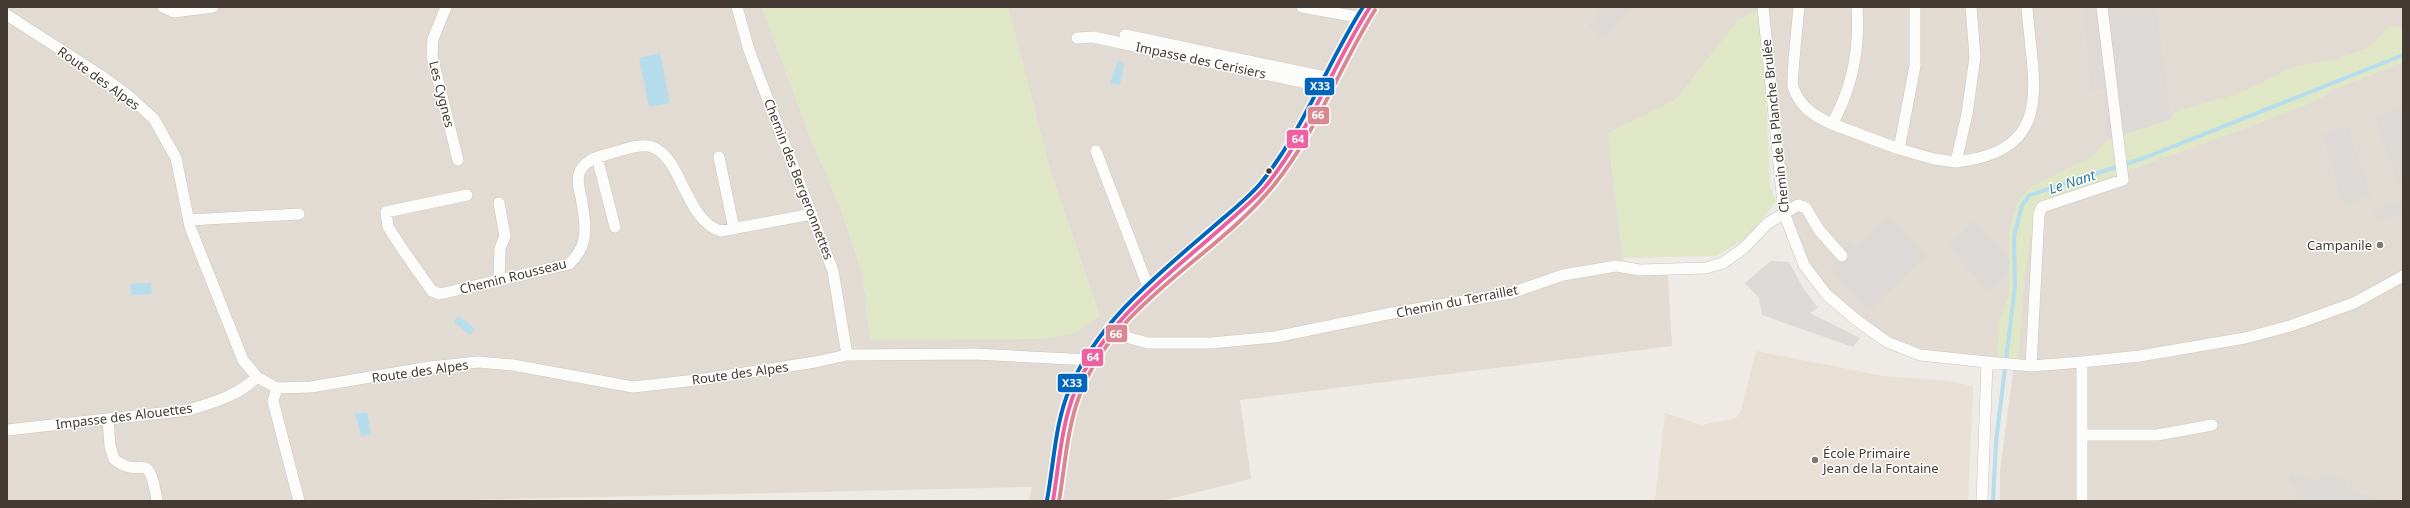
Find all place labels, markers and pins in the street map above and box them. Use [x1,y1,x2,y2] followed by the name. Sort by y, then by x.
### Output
[1264,166,1274,176] unlabelled marker
[2307,236,2372,254] place label: Campanile
[2375,240,2385,250] marker: Campanile
[1821,444,1939,477] place label: École Primaire Jean de la Fontaine
[1810,455,1820,465] marker: École Primaire Jean de la Fontaine

